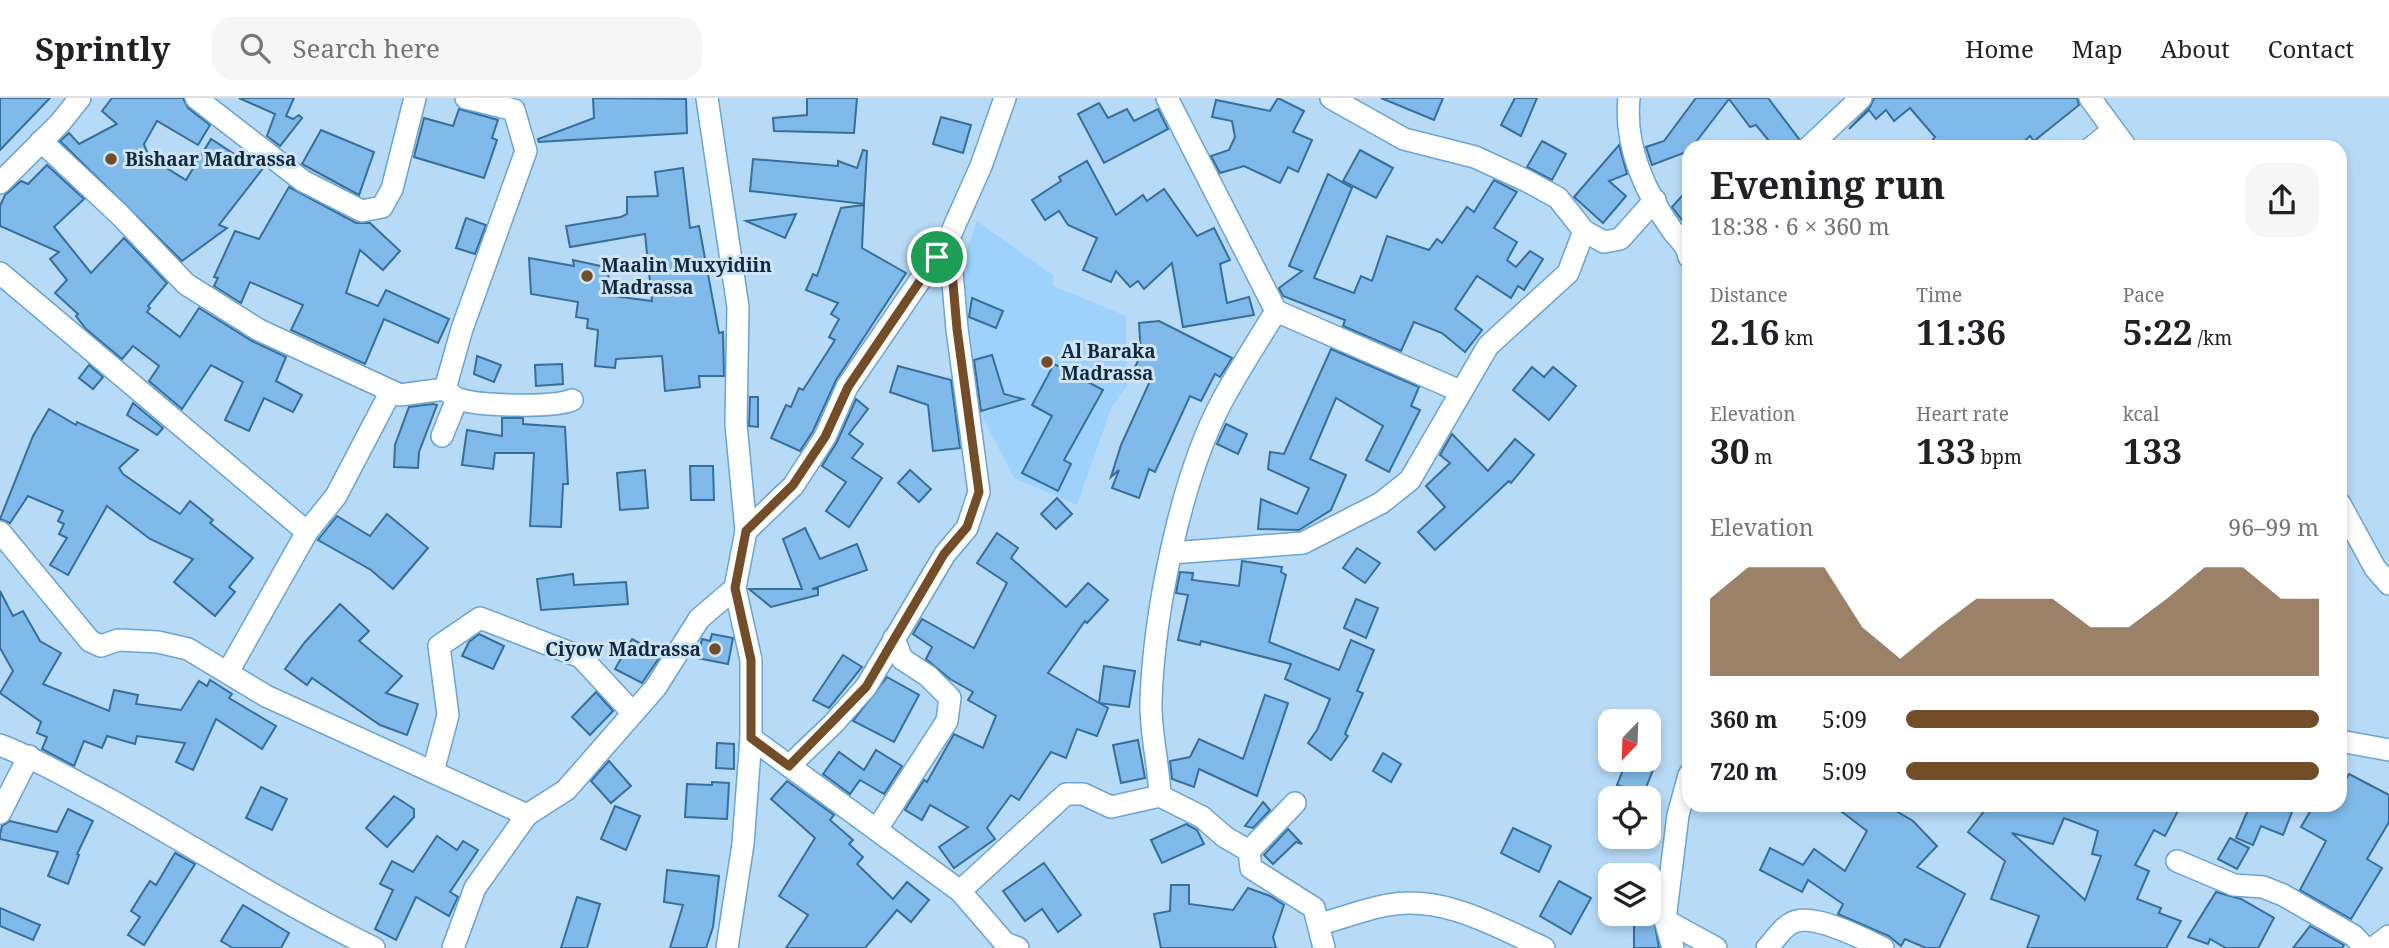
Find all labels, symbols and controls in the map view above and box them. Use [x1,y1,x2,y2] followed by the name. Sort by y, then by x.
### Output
[212,17,702,80] search box
[35,26,170,71] text: Sprintly
[236,29,274,67] icon: search
[292,30,440,66] text: Search here
[1965,32,2034,65] text: Home
[2072,32,2123,65] text: Map
[2161,32,2230,65] text: About
[2268,32,2354,65] text: Contact
[125,146,296,172] place label: Bishaar Madrassa
[103,151,119,167] marker: Bishaar Madrassa
[1710,158,1945,210] text: Evening run
[2245,163,2319,237] button: share
[1710,210,1890,242] text: 18:38 · 6 × 360 m
[907,227,967,287] pin
[918,238,956,276] icon: arrive
[601,252,772,300] place label: Maalin Muxyidiin Madrassa
[579,268,595,284] marker: Maalin Muxyidiin Madrassa
[1710,282,1788,308] text: Distance
[1916,282,1962,308] text: Time
[2123,282,2164,308] text: Pace
[1710,308,1780,355] text: 2.16
[1916,308,2006,355] text: 11:36
[2123,308,2193,355] text: 5:22
[1780,325,1814,351] text: km
[2193,325,2232,351] text: /km
[1061,338,1156,386] place label: Al Baraka Madrassa
[1039,354,1055,370] marker: Al Baraka Madrassa
[1710,401,1796,427] text: Elevation
[1916,401,2009,427] text: Heart rate
[2123,401,2159,427] text: kcal
[1710,427,1750,474] text: 30
[1916,427,1976,474] text: 133
[2123,427,2182,474] text: 133
[1750,444,1772,470] text: m
[1976,444,2022,470] text: bpm
[1710,511,1814,543] text: Elevation
[2228,511,2319,543] text: 96–99 m
[545,636,701,662] place label: Ciyow Madrassa
[707,641,723,657] marker: Ciyow Madrassa
[1710,703,1778,735] text: 360 m
[1822,703,1867,735] text: 5:09
[1598,709,1661,772] north arrow
[1598,709,1661,926] map controls
[1710,755,1778,787] text: 720 m
[1822,755,1867,787] text: 5:09
[1598,786,1661,849] button: locate
[1598,863,1661,926] button: layers

